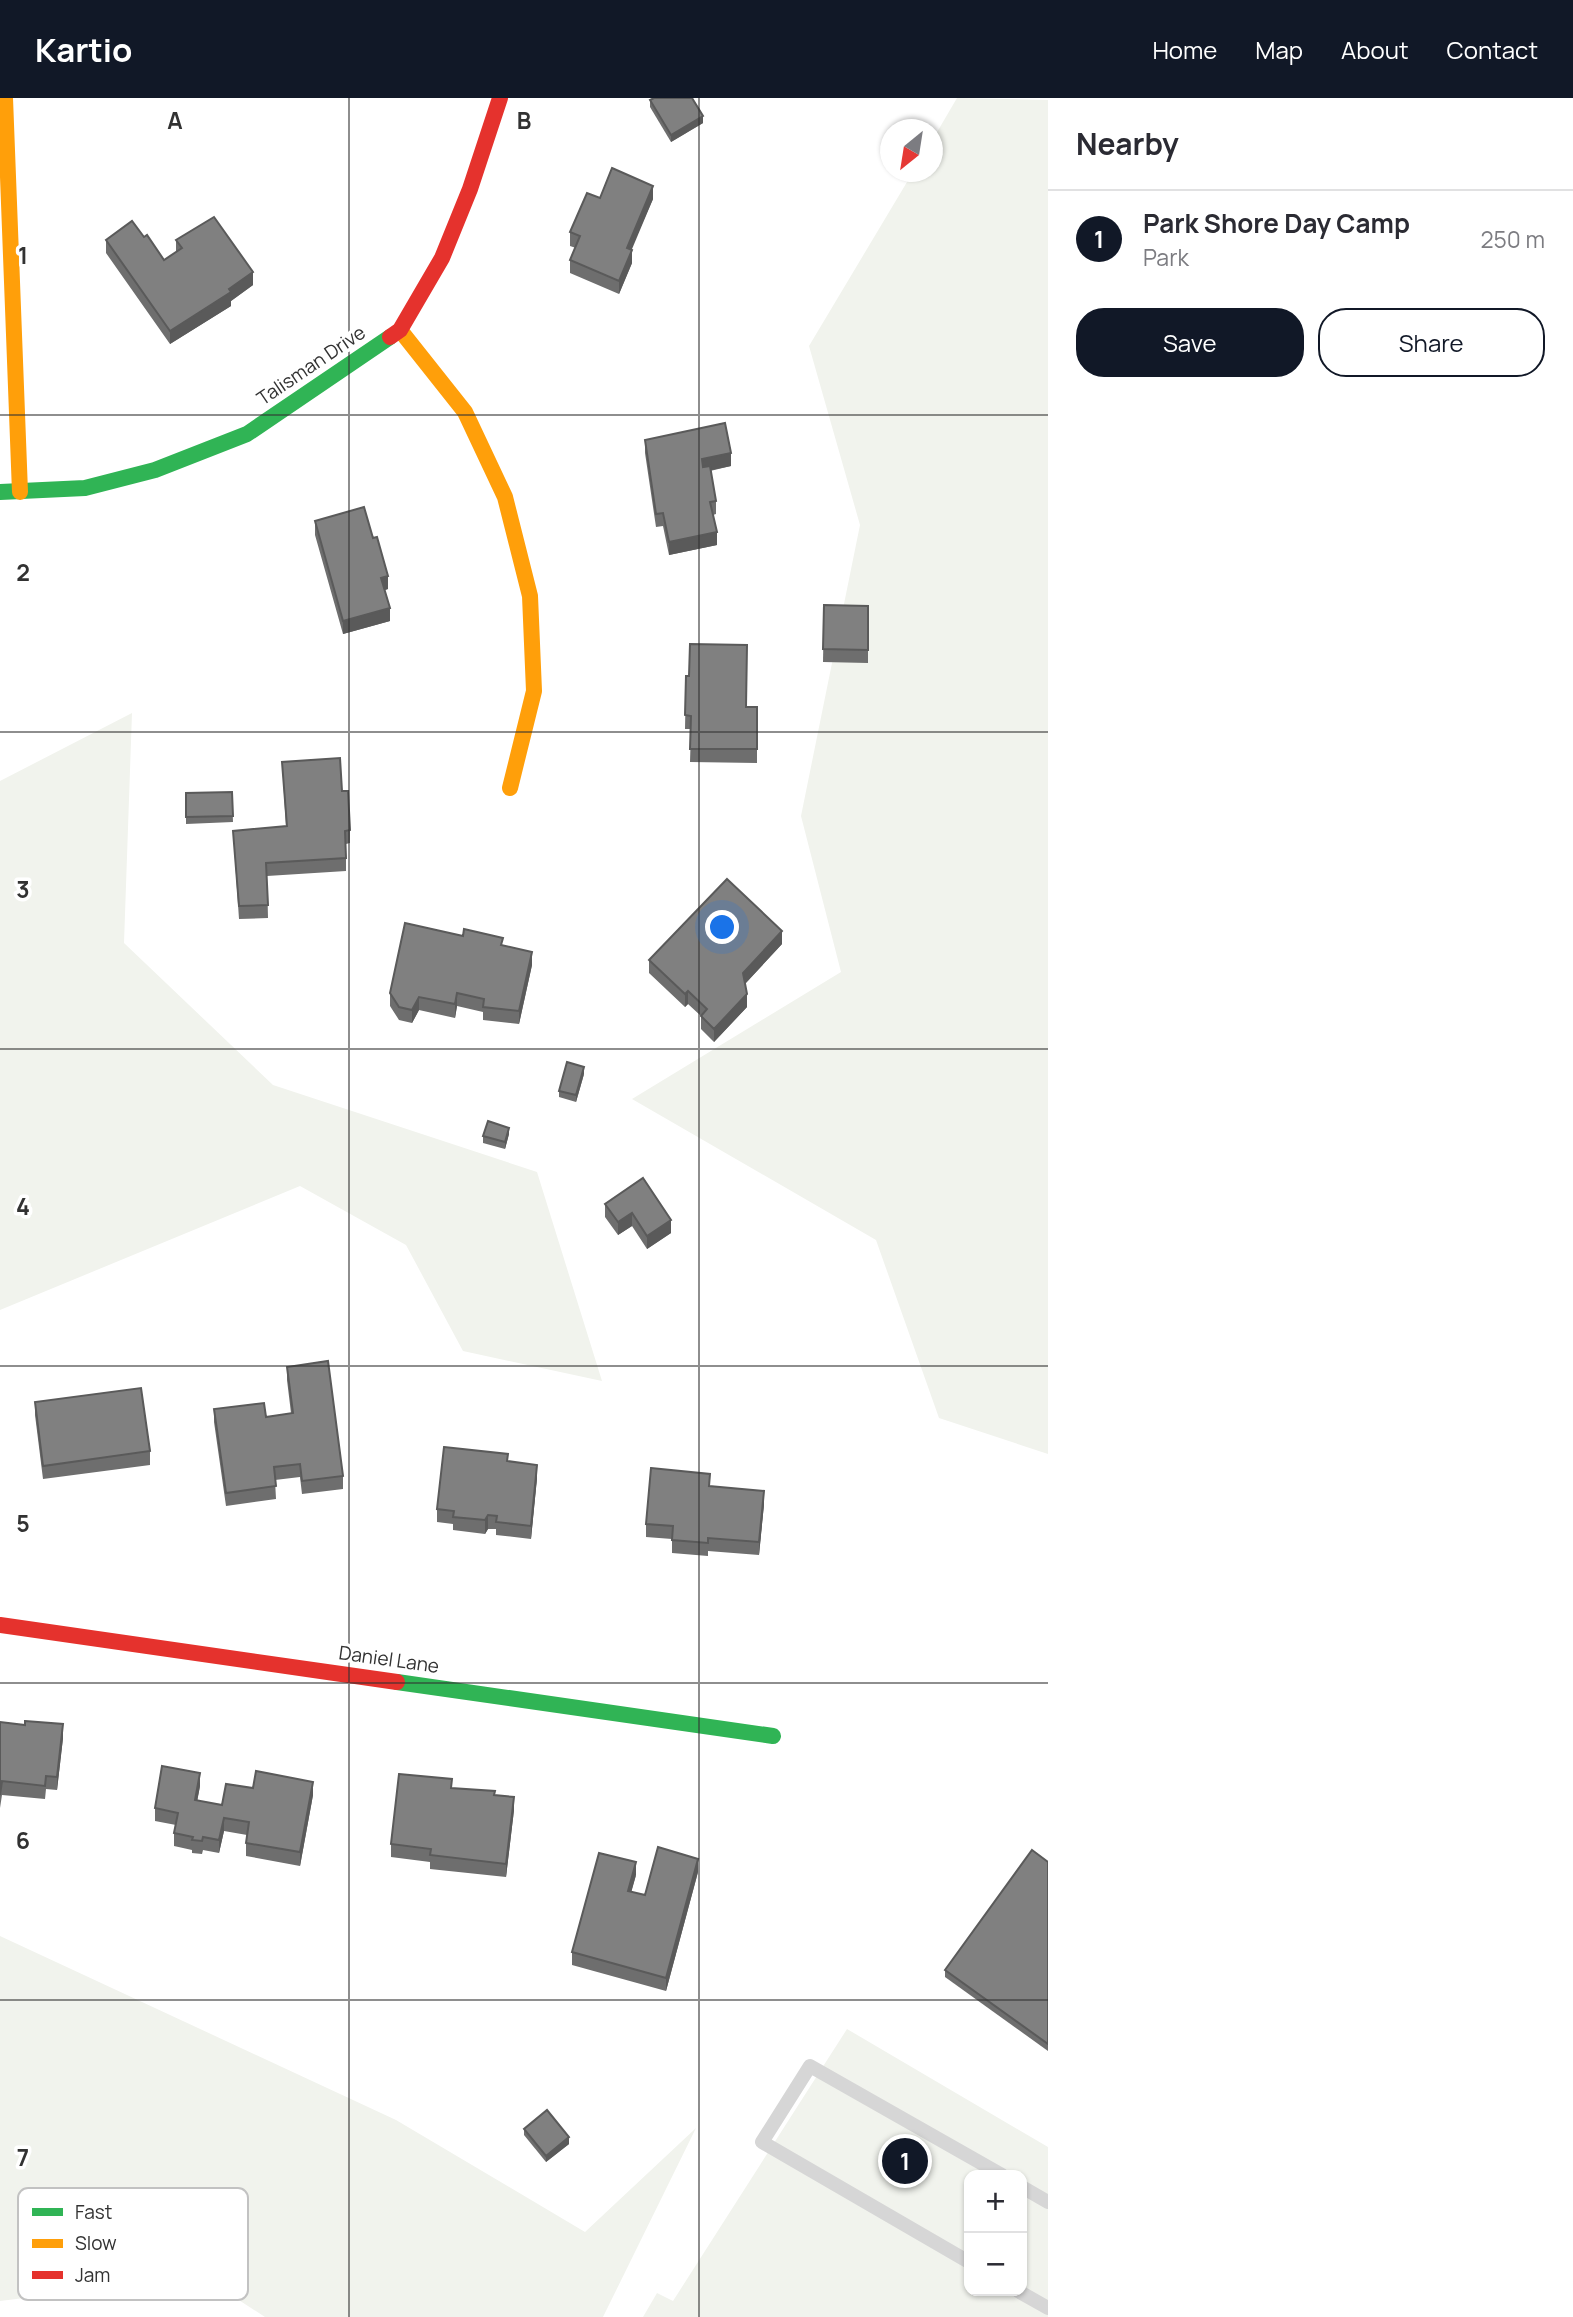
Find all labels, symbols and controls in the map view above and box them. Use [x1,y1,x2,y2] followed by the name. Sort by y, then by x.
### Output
[35,27,132,72] text: Kartio
[1152,33,1217,66] text: Home
[1255,33,1303,66] text: Map
[1341,33,1409,66] text: About
[1447,33,1538,66] text: Contact
[167,104,183,136] text: A
[517,104,531,136] text: B
[880,119,943,182] north arrow
[1076,123,1179,164] text: Nearby
[1143,205,1410,241] text: Park Shore Day Camp
[1094,223,1104,255] text: 1
[1480,223,1545,255] text: 250 m
[18,239,28,271] text: 1
[1143,241,1189,273] text: Park
[1076,308,1304,377] button: Save
[1318,308,1545,377] button: Share
[252,319,370,411] street label: Talisman Drive
[16,556,30,588] text: 2
[16,873,30,905] text: 3
[705,910,739,944] your location
[16,1190,30,1222] text: 4
[16,1507,30,1539] text: 5
[337,1639,441,1679] street label: Daniel Lane
[16,1824,30,1856] text: 6
[882,2135,928,2187] pin: 1
[17,2141,29,2173] text: 7
[964,2170,1027,2296] map controls
[964,2170,1027,2233] button: +
[18,2188,248,2300] legend
[75,2199,112,2225] text: Fast
[75,2230,117,2256] text: Slow
[964,2233,1027,2296] button: −
[75,2262,110,2288] text: Jam

